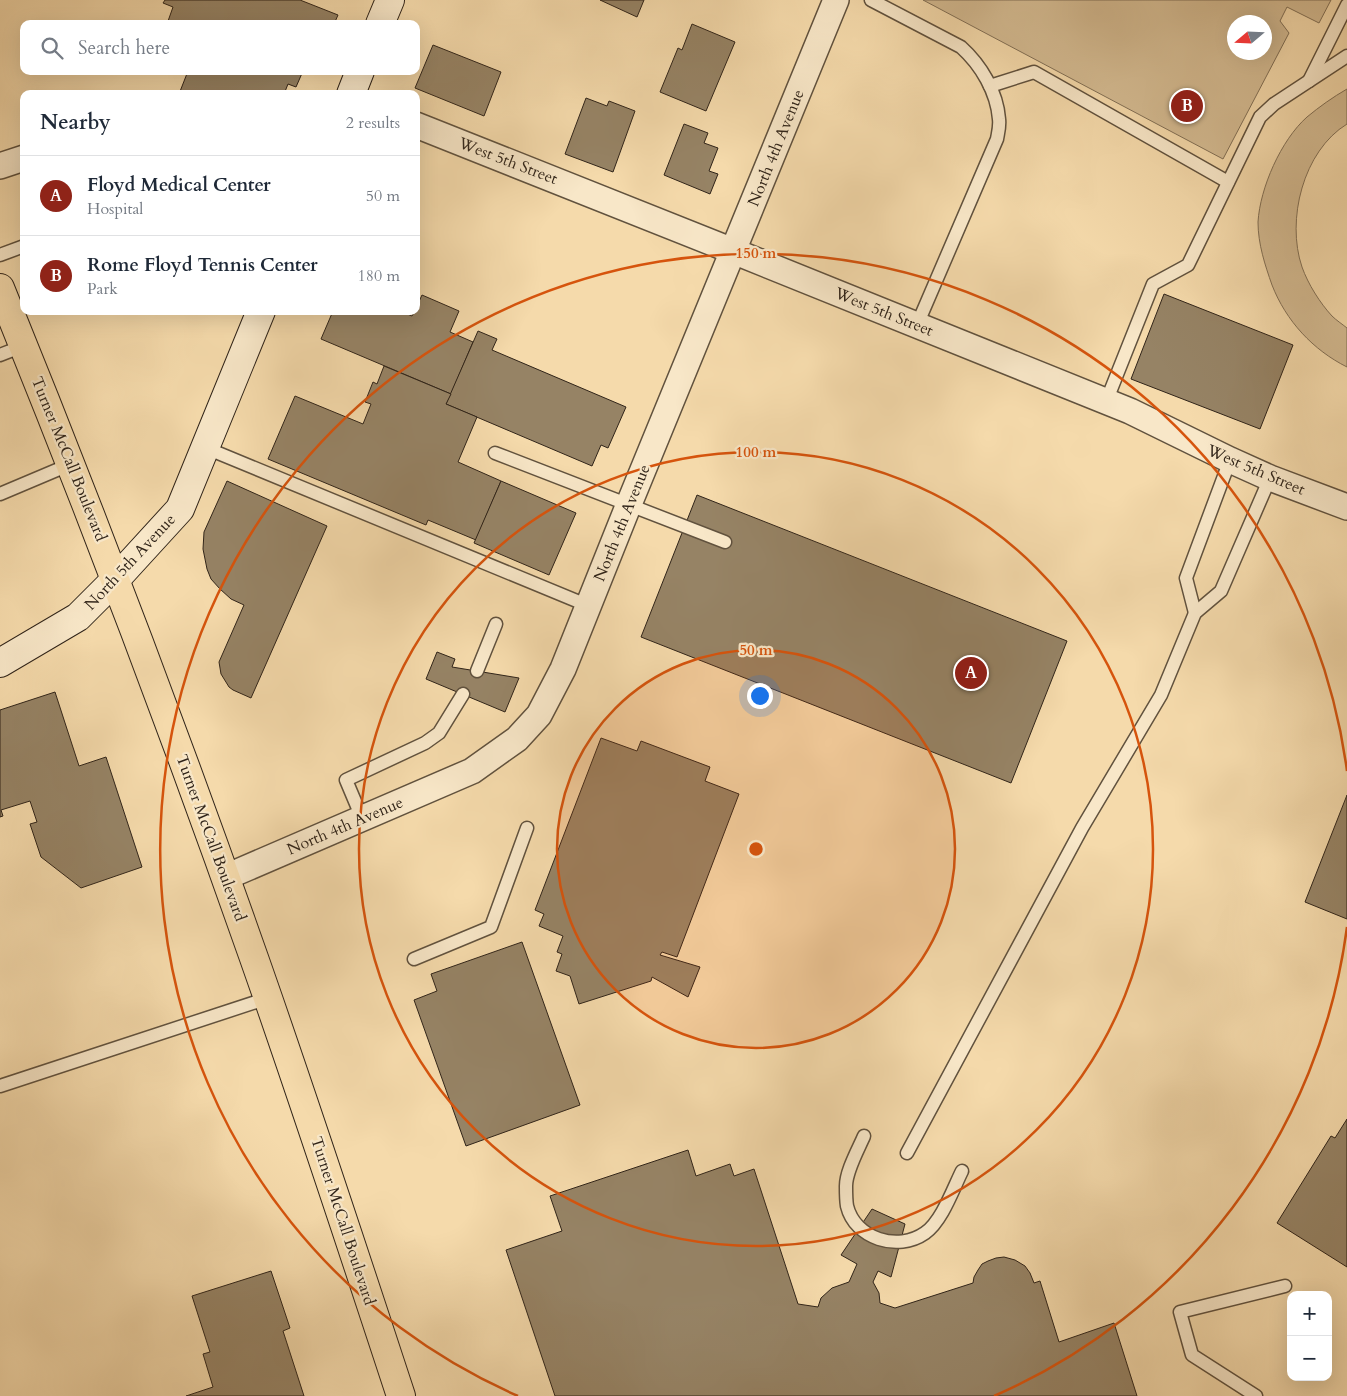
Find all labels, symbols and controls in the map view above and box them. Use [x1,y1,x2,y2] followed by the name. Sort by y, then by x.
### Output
[1227,15,1272,60] north arrow
[20,20,420,75] search box
[38,34,66,62] icon: search
[78,35,170,61] text: Search here
[742,86,810,210] street label: North 4th Avenue
[1171,87,1203,125] pin: B
[40,108,111,137] text: Nearby
[346,112,400,134] text: 2 results
[454,132,561,190] street label: West 5th Street
[87,172,271,198] text: Floyd Medical Center
[50,185,62,207] text: A
[366,185,400,207] text: 50 m
[87,198,143,220] text: Hospital
[736,243,777,263] text: 150 m
[87,252,318,278] text: Rome Floyd Tennis Center
[50,265,62,287] text: B
[358,265,400,287] text: 180 m
[87,278,118,300] text: Park
[831,282,937,342] street label: West 5th Street
[26,373,112,545] street label: Turner McCall Boulevard
[1203,439,1308,501] street label: West 5th Street
[736,442,777,462] text: 100 m
[588,461,656,585] street label: North 4th Avenue
[80,509,180,615] street label: North 5th Avenue
[739,640,773,660] text: 50 m
[955,654,987,692] pin: A
[747,683,773,709] your location
[171,752,252,925] street label: Turner McCall Boulevard
[283,792,407,860] street label: North 4th Avenue
[747,840,765,858] centre of rings
[305,1134,381,1308] street label: Turner McCall Boulevard
[1287,1291,1332,1381] map controls
[1287,1291,1332,1336] button: +
[1287,1336,1332,1381] button: −

